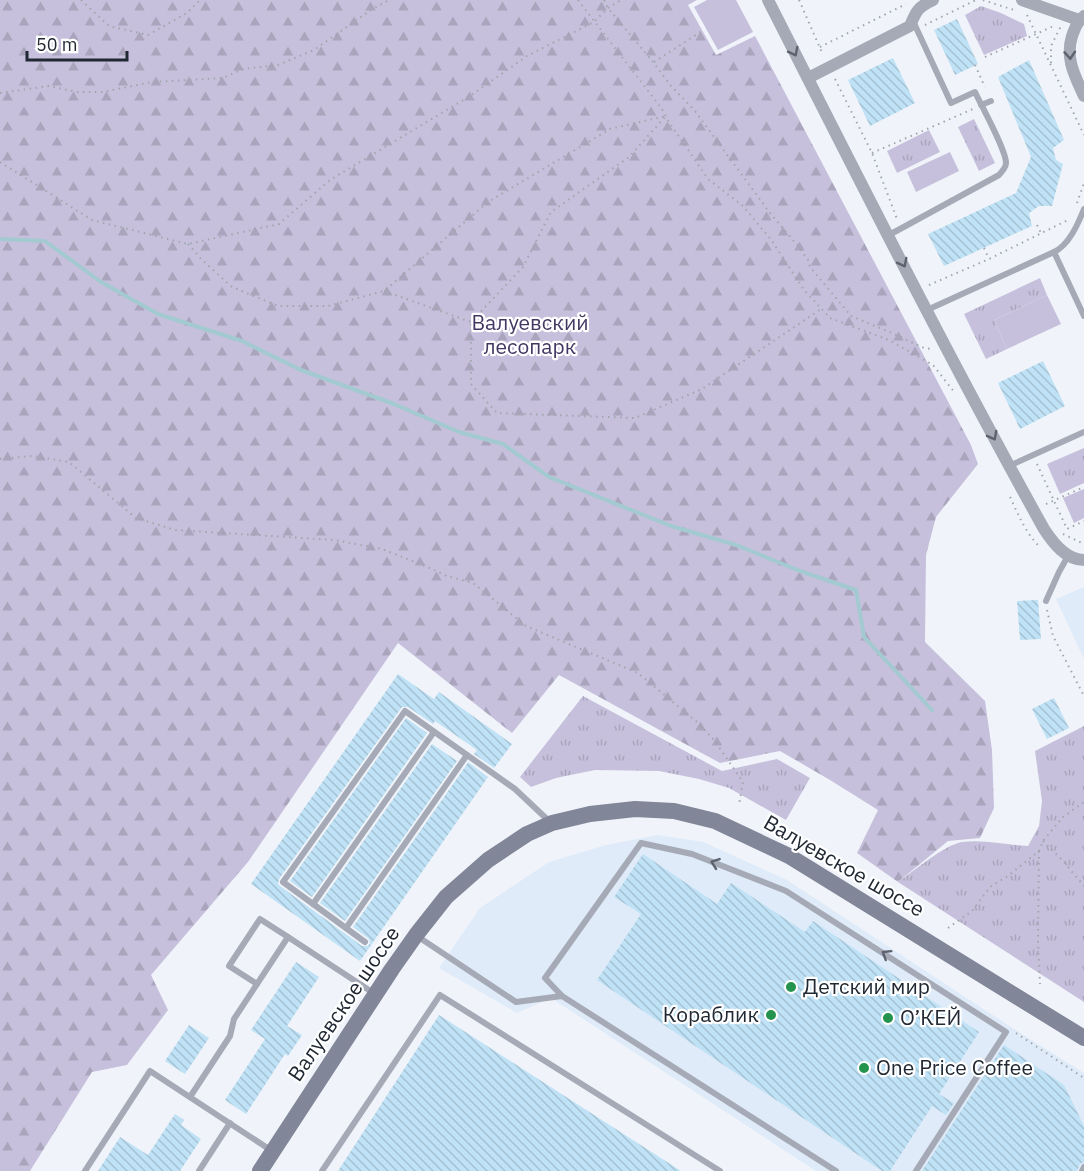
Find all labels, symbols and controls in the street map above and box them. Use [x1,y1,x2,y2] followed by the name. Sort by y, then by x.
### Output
[27,24,128,62] scale bar
[36,33,78,56] text: 50 m
[787,46,799,57] one-way arrow
[1063,51,1076,60] one-way arrow
[895,257,907,268] one-way arrow
[471,308,589,360] park label: Валуевский лесопарк
[986,429,997,440] one-way arrow
[759,808,930,923] street label: Валуевское шоссе
[710,857,721,870] one-way arrow
[281,920,405,1086] street label: Валуевское шоссе
[882,951,893,962] one-way arrow
[803,972,930,1000] place label: Детский мир
[784,980,798,994] marker: Детский мир
[663,1000,759,1028] place label: Кораблик
[900,1003,961,1031] place label: О’КЕЙ
[764,1008,778,1022] marker: Кораблик
[881,1011,895,1025] marker: О’КЕЙ
[876,1053,1033,1081] place label: One Price Coffee
[857,1061,871,1075] marker: One Price Coffee

